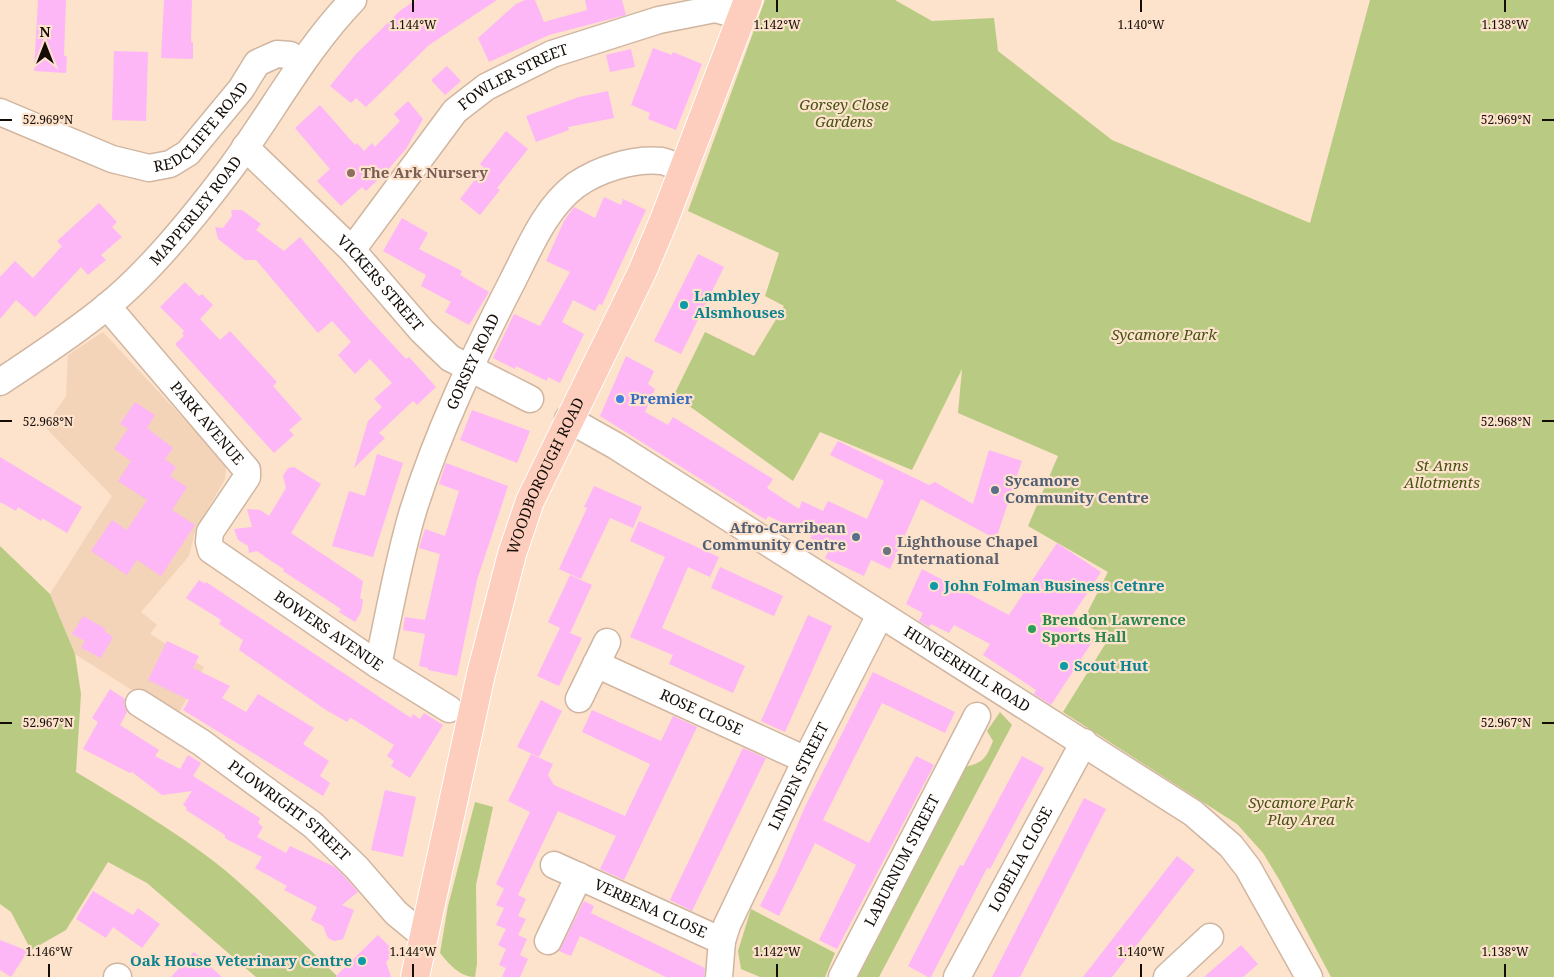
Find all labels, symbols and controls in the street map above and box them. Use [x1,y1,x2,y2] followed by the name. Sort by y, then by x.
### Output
[389,16,437,33] text: 1.144°W
[753,16,801,33] text: 1.142°W
[1117,16,1165,33] text: 1.140°W
[1481,16,1529,33] text: 1.138°W
[20,20,70,70] north arrow
[39,22,51,41] text: N
[454,39,570,114] street label: FOWLER STREET
[152,78,252,176] street label: REDCLIFFE ROAD
[799,94,889,131] park label: Gorsey Close Gardens
[23,111,73,128] text: 52.969°N
[1481,111,1531,128] text: 52.969°N
[145,151,246,269] street label: MAPPERLEY ROAD
[361,162,488,182] place label: The Ark Nursery
[345,167,357,179] marker: The Ark Nursery
[333,230,428,335] street label: VICKERS STREET
[694,285,785,322] place label: Lambley Alsmhouses
[678,299,690,311] marker: Lambley Alsmhouses
[441,310,503,413] street label: GORSEY ROAD
[1111,324,1217,344] park label: Sycamore Park
[167,377,249,468] street label: PARK AVENUE
[630,388,693,408] place label: Premier
[614,393,626,405] marker: Premier
[502,394,588,557] street label: WOODBOROUGH ROAD
[23,413,73,430] text: 52.968°N
[1481,413,1531,430] text: 52.968°N
[1403,455,1480,492] park label: St Anns Allotments
[1005,470,1149,507] place label: Sycamore Community Centre
[989,484,1001,496] marker: Sycamore Community Centre
[702,517,846,554] place label: Afro-Carribean Community Centre
[850,531,862,543] marker: Afro-Carribean Community Centre
[897,531,1039,568] place label: Lighthouse Chapel International
[881,545,893,557] marker: Lighthouse Chapel International
[943,575,1165,595] place label: John Folman Business Cetnre
[928,580,940,592] marker: John Folman Business Cetnre
[271,586,388,675] street label: BOWERS AVENUE
[1042,609,1186,646] place label: Brendon Lawrence Sports Hall
[901,621,1035,716] street label: HUNGERHILL ROAD
[1026,623,1038,635] marker: Brendon Lawrence Sports Hall
[1074,655,1148,675] place label: Scout Hut
[1058,660,1070,672] marker: Scout Hut
[657,684,747,739] street label: ROSE CLOSE
[23,714,73,731] text: 52.967°N
[1481,714,1531,731] text: 52.967°N
[763,719,832,833] street label: LINDEN STREET
[225,755,355,865] street label: PLOWRIGHT STREET
[859,791,944,929] street label: LABURNUM STREET
[1248,792,1354,829] park label: Sycamore Park Play Area
[983,803,1056,915] street label: LOBELIA CLOSE
[591,874,711,942] street label: VERBENA CLOSE
[25,943,73,960] text: 1.146°W
[389,943,437,960] text: 1.144°W
[753,943,801,960] text: 1.142°W
[1117,943,1165,960] text: 1.140°W
[1481,943,1529,960] text: 1.138°W
[130,950,352,970] place label: Oak House Veterinary Centre
[356,955,368,967] marker: Oak House Veterinary Centre

